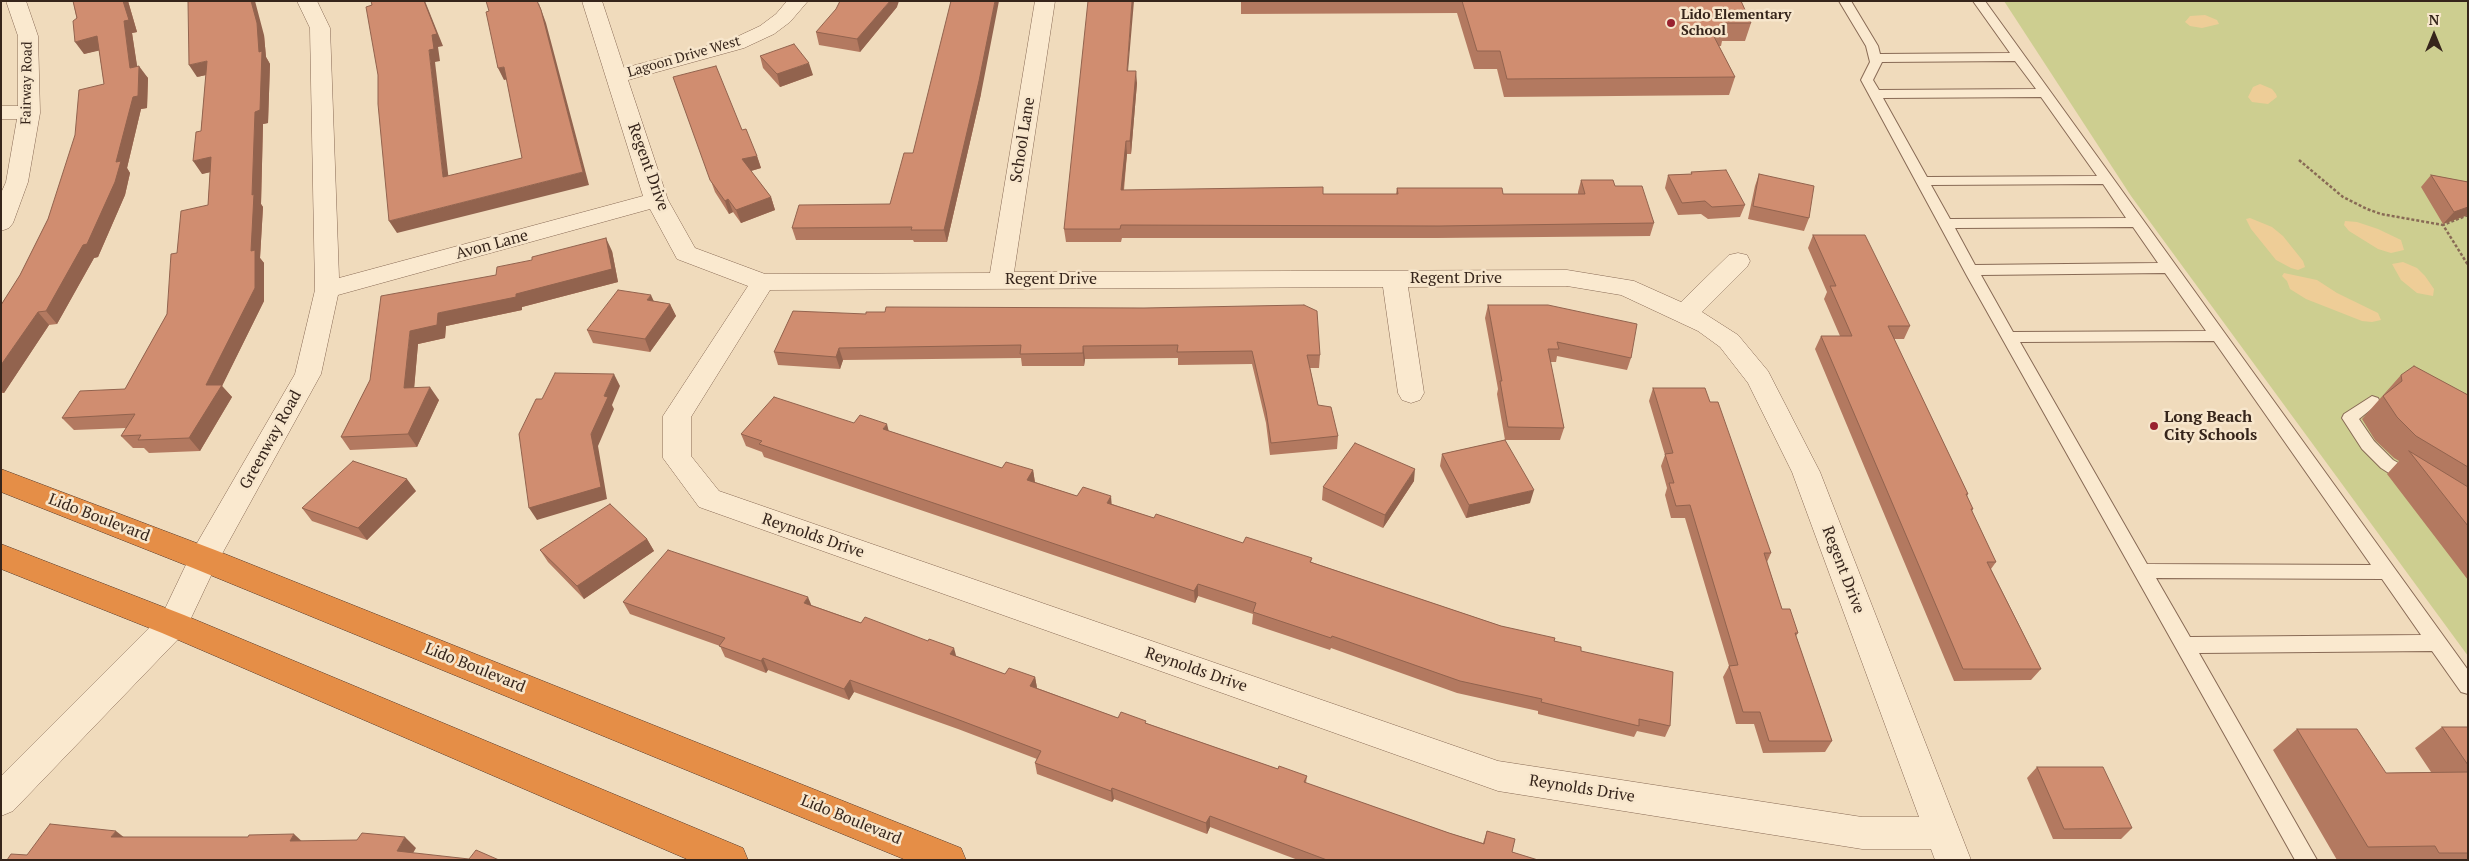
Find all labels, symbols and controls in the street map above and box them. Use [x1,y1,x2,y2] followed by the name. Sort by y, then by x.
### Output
[1681,7,1791,40] place label: Lido Elementary School
[2409,10,2459,60] north arrow
[2429,10,2439,29] text: N
[1665,17,1677,29] marker: Lido Elementary School
[626,33,742,81] street label: Lagoon Drive West
[18,41,36,125] street label: Fairway Road
[1007,96,1039,184] street label: School Lane
[623,121,673,213] street label: Regent Drive
[454,226,530,264] street label: Avon Lane
[1410,268,1502,288] street label: Regent Drive
[1005,269,1097,289] street label: Regent Drive
[236,387,306,493] street label: Greenway Road
[2164,407,2257,445] place label: Long Beach City Schools
[2148,420,2160,432] marker: Long Beach City Schools
[46,490,152,546] street label: Lido Boulevard
[759,510,867,562] street label: Reynolds Drive
[1818,524,1868,616] street label: Regent Drive
[422,639,528,697] street label: Lido Boulevard
[1142,644,1250,696] street label: Reynolds Drive
[1528,771,1636,807] street label: Reynolds Drive
[798,791,904,849] street label: Lido Boulevard

